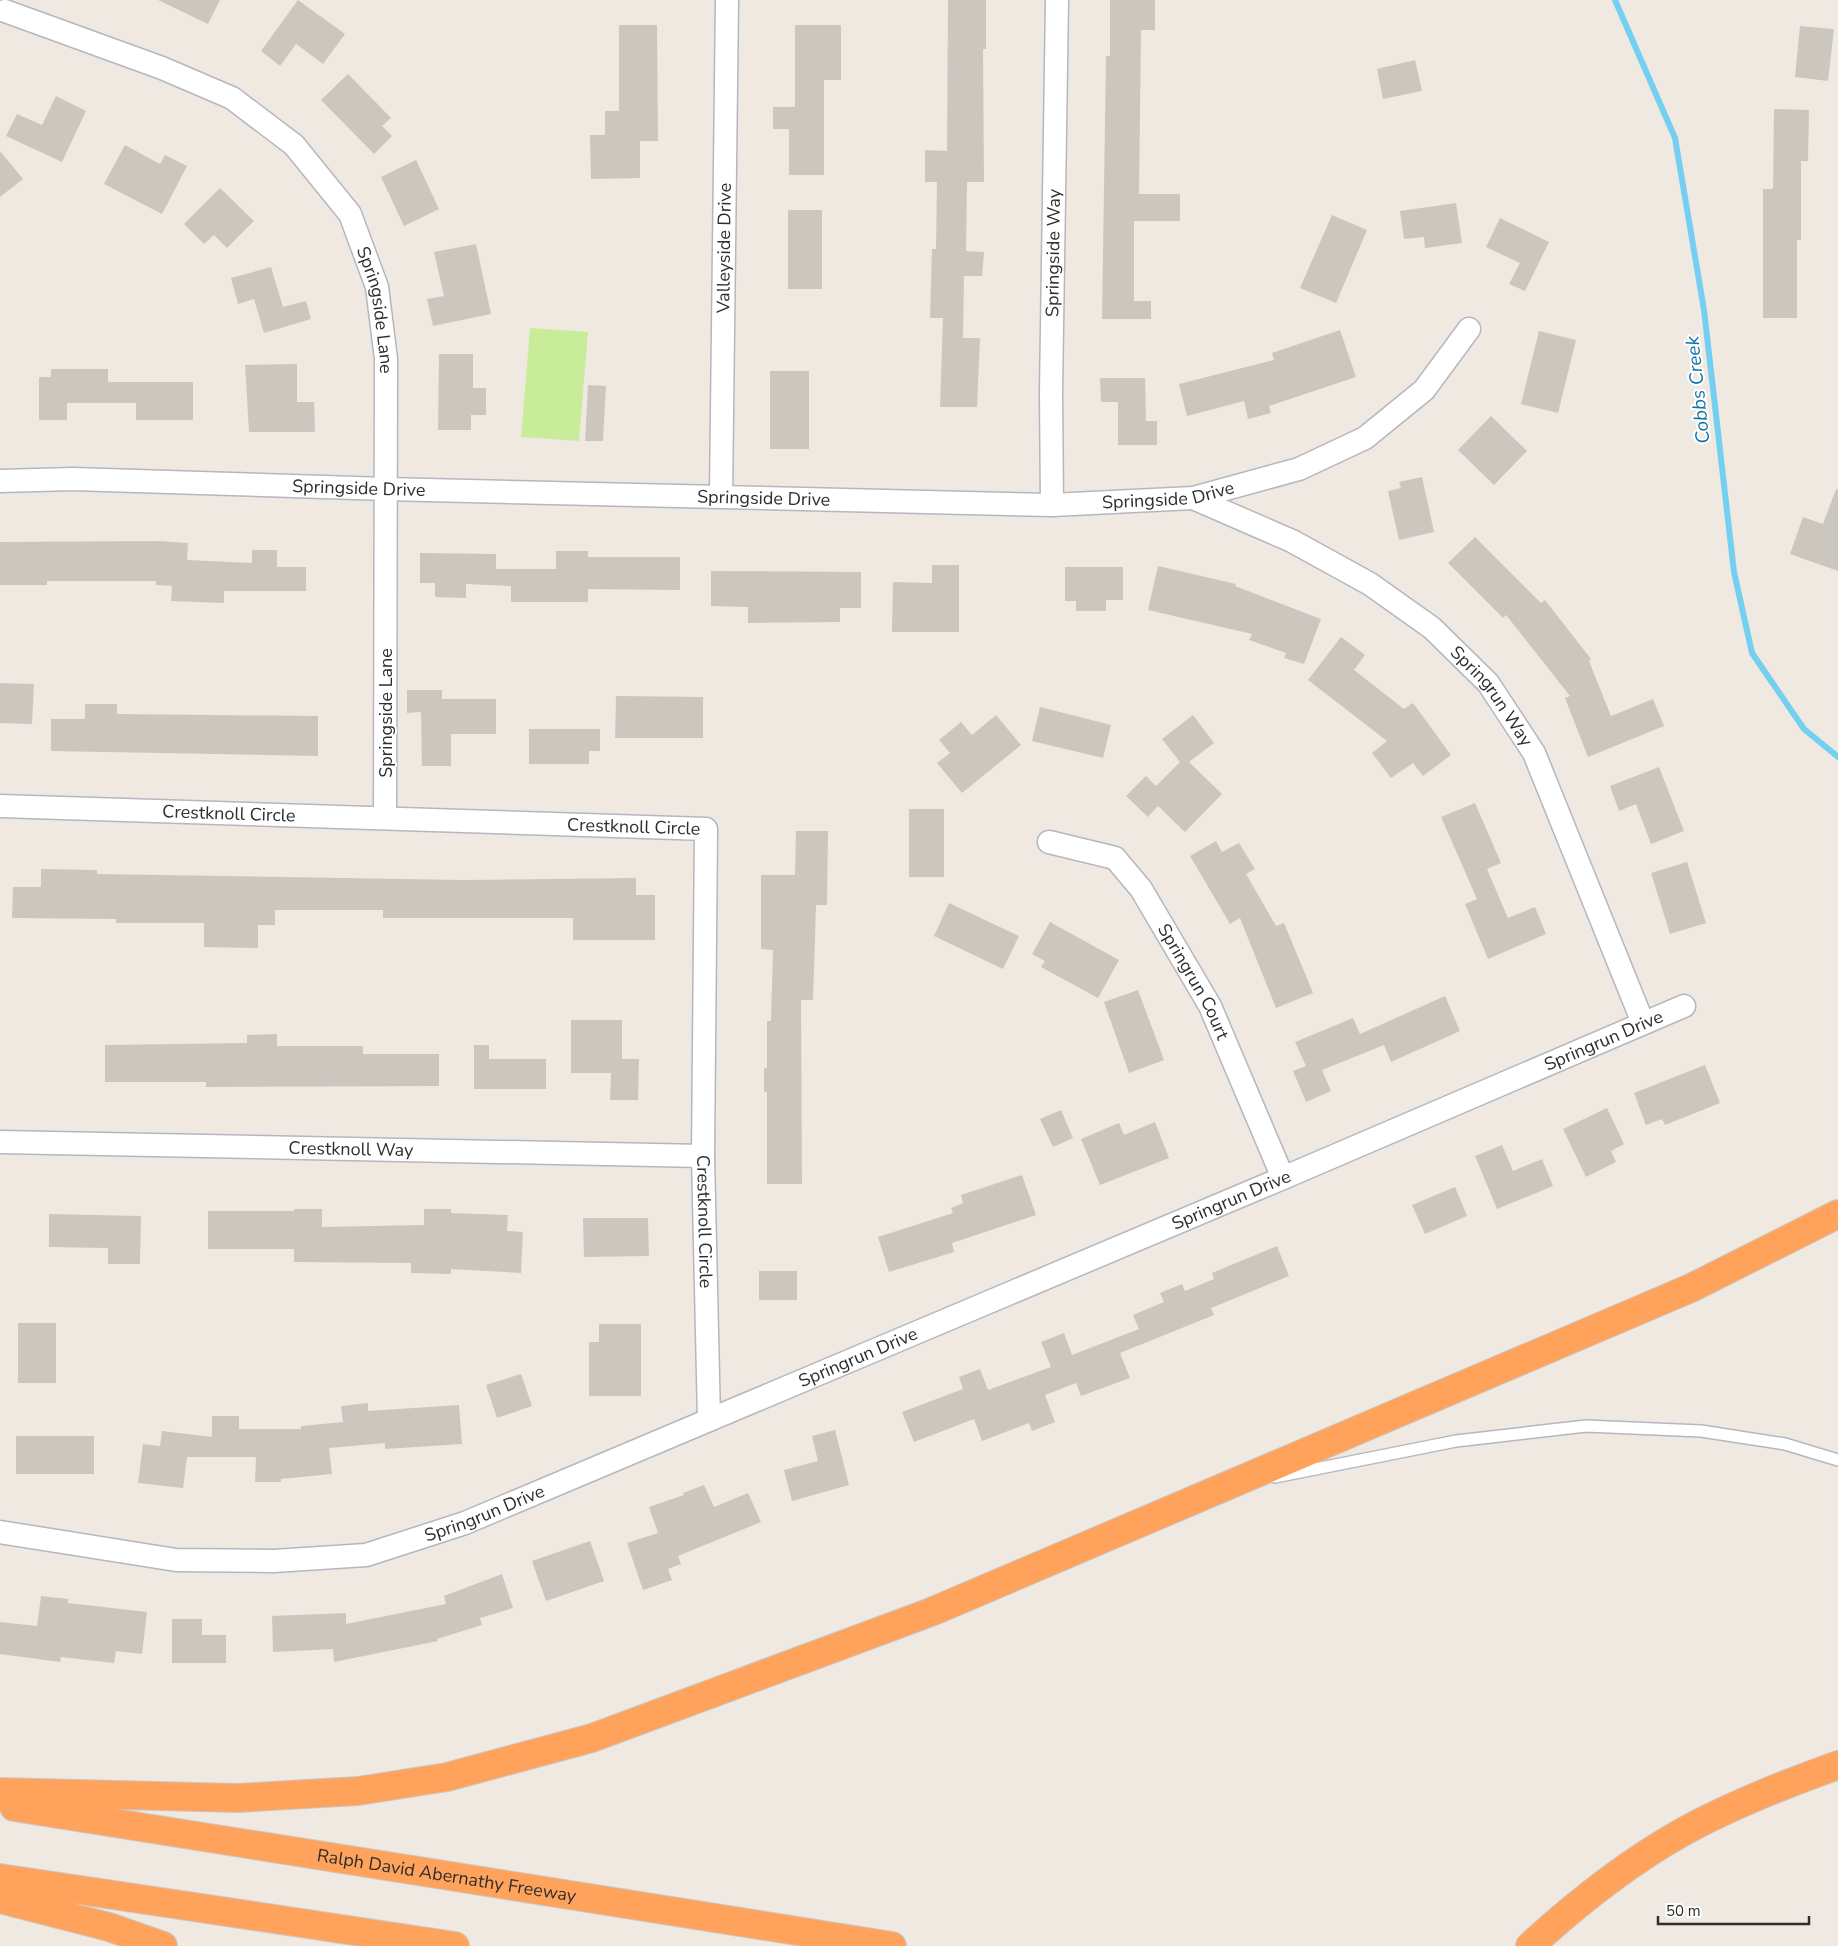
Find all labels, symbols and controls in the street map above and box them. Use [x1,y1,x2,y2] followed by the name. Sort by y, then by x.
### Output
[711,183,737,314] street label: Valleyside Drive
[1040,188,1066,317] street label: Springside Way
[351,243,399,374] street label: Springside Lane
[1679,334,1717,445] water label: Cobbs Creek
[292,474,426,502] street label: Springside Drive
[1101,475,1237,515] street label: Springside Drive
[697,484,831,512] street label: Springside Drive
[1445,640,1539,752] street label: Springrun Way
[374,648,398,778] street label: Springside Lane
[162,799,296,828] street label: Crestknoll Circle
[567,812,701,841] street label: Crestknoll Circle
[1152,919,1235,1044] street label: Springrun Court
[1540,1004,1667,1077] street label: Springrun Drive
[288,1136,414,1162] street label: Crestknoll Way
[691,1155,718,1289] street label: Crestknoll Circle
[1168,1164,1294,1236] street label: Springrun Drive
[795,1321,921,1393] street label: Springrun Drive
[421,1479,548,1547] street label: Springrun Drive
[315,1843,579,1908] street label: Ralph David Abernathy Freeway
[1658,1894,1809,1926] scale bar
[1666,1901,1701,1921] text: 50 m

